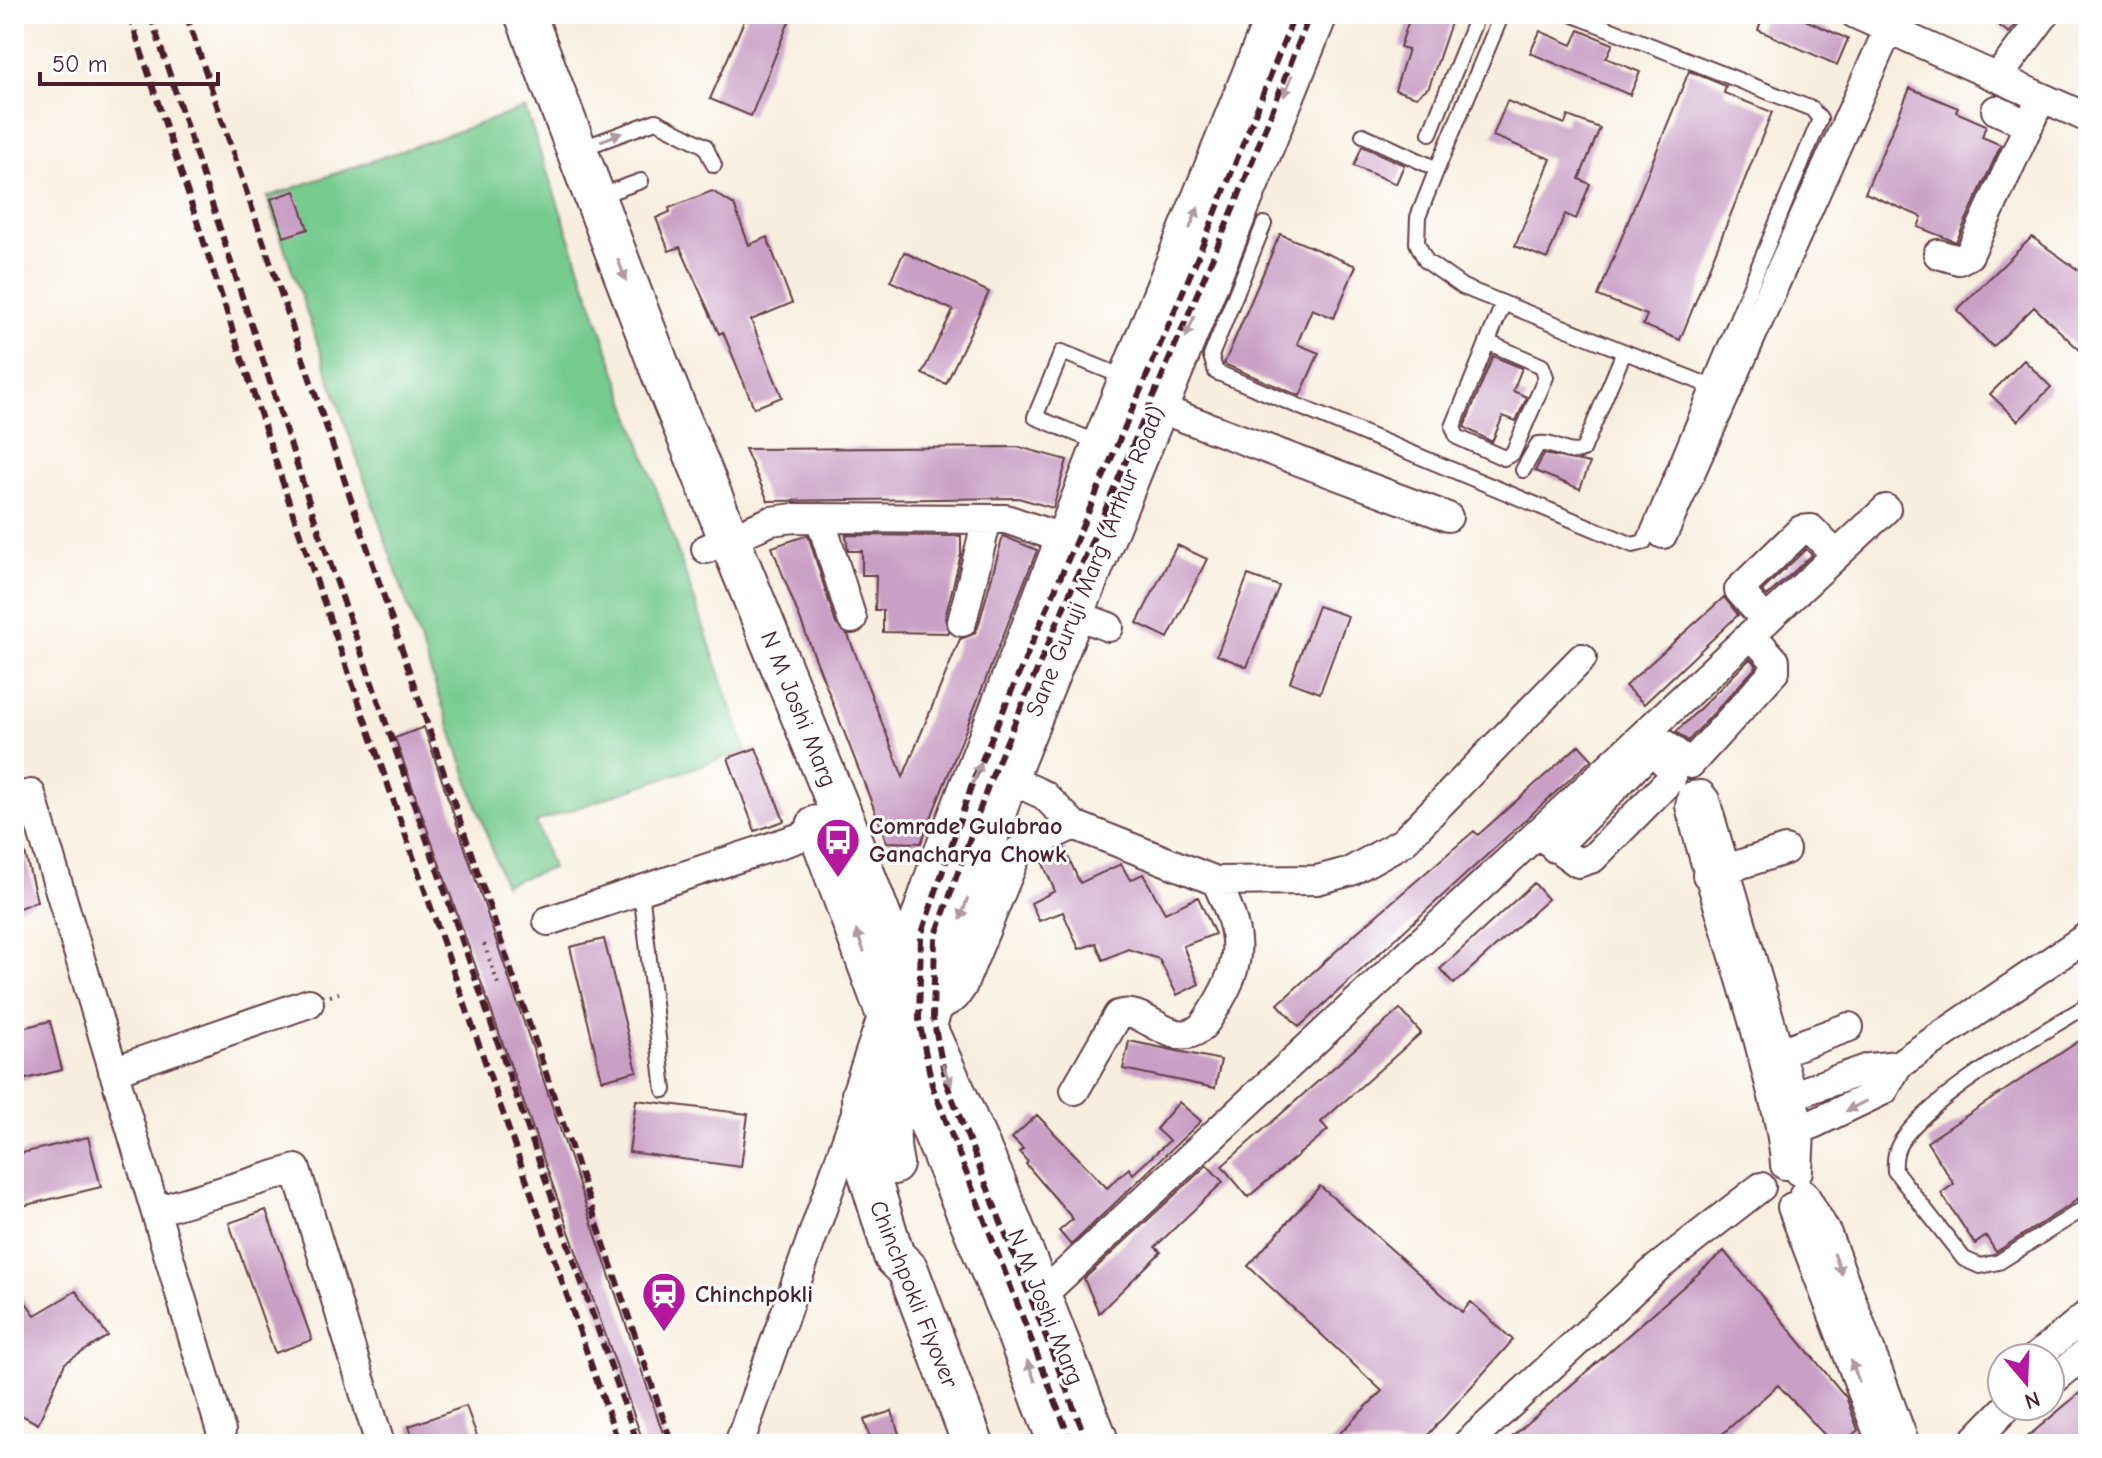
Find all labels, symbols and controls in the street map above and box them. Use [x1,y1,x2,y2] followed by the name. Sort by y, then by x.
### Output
[40,36,218,86] scale bar
[52,50,108,78] text: 50 m
[1281,74,1294,98] one-way arrow
[599,130,623,143] one-way arrow
[1188,206,1201,230] one-way arrow
[616,258,629,282] one-way arrow
[1184,315,1197,339] one-way arrow
[1020,401,1170,721] street label: Sane Guruji Marg (Arthur Road)
[755,627,843,791] street label: N M Joshi Marg
[971,761,984,785] one-way arrow
[869,812,1067,868] place label: Comrade Gulabrao Ganacharya Chowk
[814,816,862,879] bus stop icon: Comrade Gulabrao Ganacharya Chowk
[958,897,970,921] one-way arrow
[853,929,866,953] one-way arrow
[940,1063,953,1087] one-way arrow
[1844,1099,1867,1112] one-way arrow
[864,1196,965,1392] street label: Chinchpokli Flyover
[1002,1225,1090,1389] street label: N M Joshi Marg
[1832,1252,1845,1276] one-way arrow
[640,1270,688,1333] station icon: Chinchpokli
[695,1280,813,1308] place label: Chinchpokli
[1986,1342,2066,1422] north arrow
[1024,1359,1037,1383] one-way arrow
[1848,1359,1861,1383] one-way arrow
[2021,1385,2043,1415] text: N

